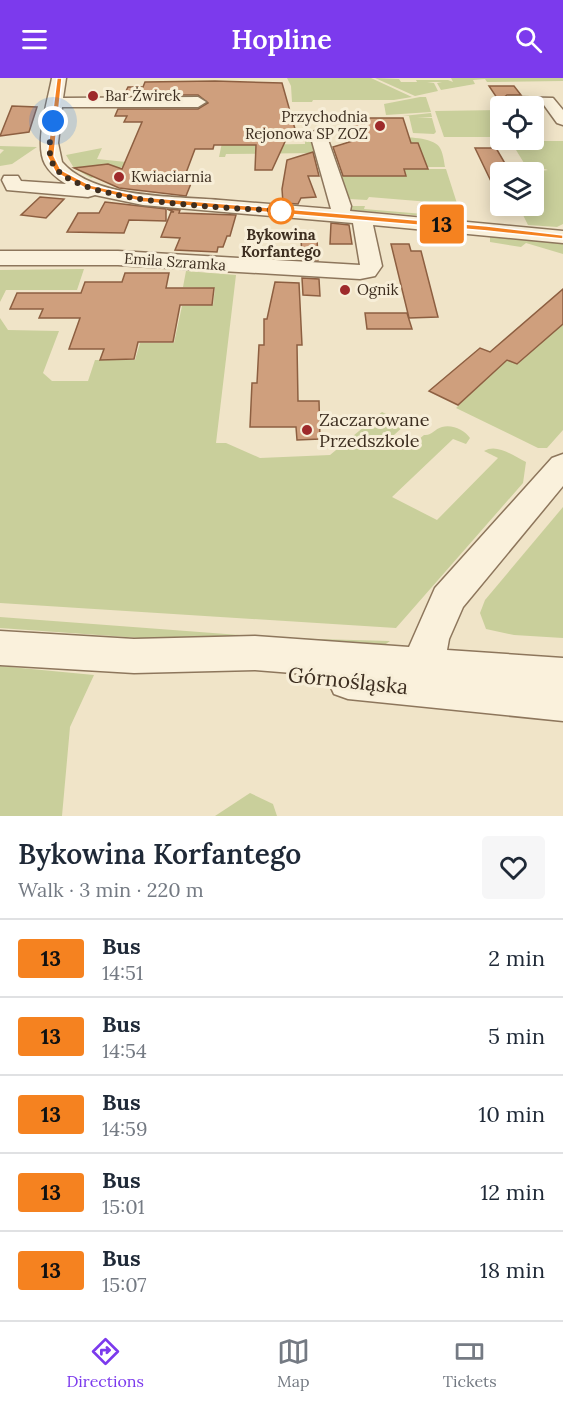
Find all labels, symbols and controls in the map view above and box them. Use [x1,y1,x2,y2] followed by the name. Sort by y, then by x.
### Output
[231,22,332,56] text: Hopline
[18,23,51,56] icon: menu
[512,23,545,56] icon: search
[105,86,180,105] place label: Bar Żwirek
[86,89,100,103] marker: Bar Żwirek
[490,96,544,216] map controls
[490,96,544,150] button: locate
[38,106,68,136] your location
[245,107,368,143] place label: Przychodnia Rejonowa SP ZOZ
[373,119,387,133] marker: Przychodnia Rejonowa SP ZOZ
[490,162,544,216] button: layers
[131,167,212,186] place label: Kwiaciarnia
[112,170,126,184] marker: Kwiaciarnia
[268,198,294,224] marker: Bykowina Korfantego
[415,204,469,244] line badge: 13
[432,211,452,238] text: 13
[241,225,322,261] place label: Bykowina Korfantego
[123,248,227,275] street label: Emila Szramka
[357,280,399,299] place label: Ognik
[338,283,352,297] marker: Ognik
[319,408,430,452] place label: Zaczarowane Przedszkole
[300,423,314,437] marker: Zaczarowane Przedszkole
[287,661,410,700] street label: Górnośląska
[18,836,301,872] text: Bykowina Korfantego
[482,836,545,899] button: heart
[18,877,204,902] text: Walk · 3 min · 220 m
[102,932,141,960] text: Bus
[488,944,545,972] text: 2 min
[41,945,61,972] text: 13
[102,960,143,985] text: 14:51
[102,1010,141,1038] text: Bus
[488,1022,545,1050] text: 5 min
[41,1023,61,1050] text: 13
[102,1038,147,1063] text: 14:54
[102,1088,141,1116] text: Bus
[478,1100,545,1128] text: 10 min
[41,1101,61,1128] text: 13
[102,1116,148,1141] text: 14:59
[102,1166,141,1194] text: Bus
[480,1178,545,1206] text: 12 min
[41,1179,61,1206] text: 13
[102,1194,145,1219] text: 15:01
[102,1244,141,1272] text: Bus
[480,1256,545,1284] text: 18 min
[41,1257,61,1284] text: 13
[102,1272,146,1297] text: 15:07
[66,1335,144,1391] tab: Directions
[277,1335,310,1391] tab: Map
[443,1335,497,1391] tab: Tickets

